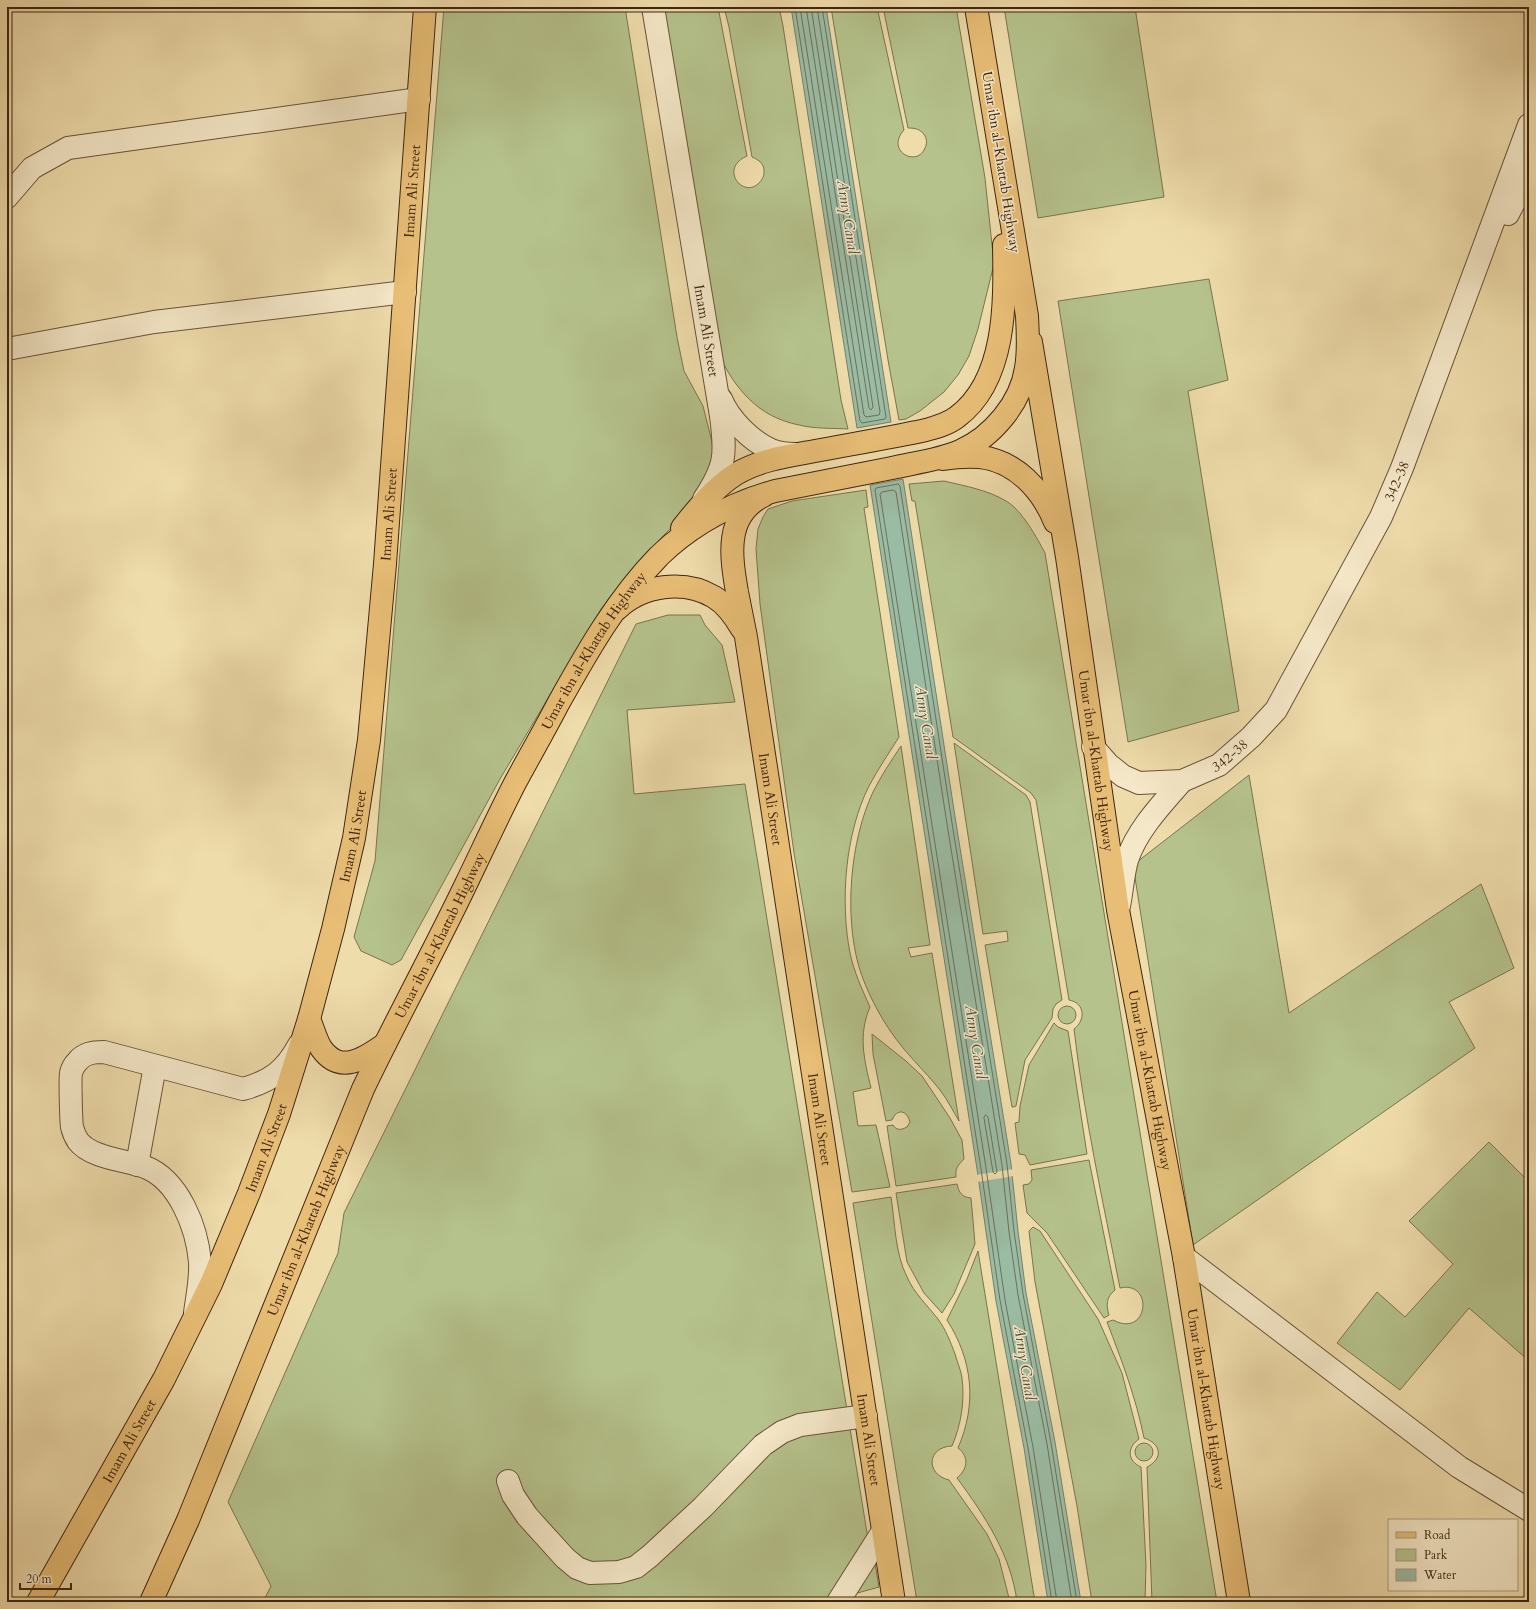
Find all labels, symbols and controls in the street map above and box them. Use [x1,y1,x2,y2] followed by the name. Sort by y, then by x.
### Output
[977,70,1025,255] street label: Umar ibn al-Khattab Highway
[399,143,425,238] street label: Imam Ali Street
[832,178,864,256] water label: Army Canal
[690,283,724,379] street label: Imam Ali Street
[1379,458,1413,504] street label: 342-38
[376,467,401,562] street label: Imam Ali Street
[537,567,651,733] street label: Umar ibn al-Khattab Highway
[1074,669,1119,854] street label: Umar ibn al-Khattab Highway
[910,683,942,761] water label: Army Canal
[1209,735,1252,776] street label: 342-38
[754,751,787,847] street label: Imam Ali Street
[335,788,371,884] street label: Imam Ali Street
[390,849,490,1022] street label: Umar ibn al-Khattab Highway
[1124,988,1177,1173] street label: Umar ibn al-Khattab Highway
[960,1003,992,1081] water label: Army Canal
[804,1072,837,1167] street label: Imam Ali Street
[241,1101,291,1195] street label: Imam Ali Street
[262,1141,349,1319] street label: Umar ibn al-Khattab Highway
[1183,1307,1231,1492] street label: Umar ibn al-Khattab Highway
[1009,1324,1041,1402] water label: Army Canal
[853,1392,886,1488] street label: Imam Ali Street
[98,1395,160,1486] street label: Imam Ali Street
[1388,1519,1518,1591] legend
[1424,1527,1451,1543] text: Road
[1424,1547,1448,1563] text: Park
[20,1565,71,1591] scale bar
[1423,1567,1457,1583] text: Water
[26,1571,53,1587] text: 20 m

